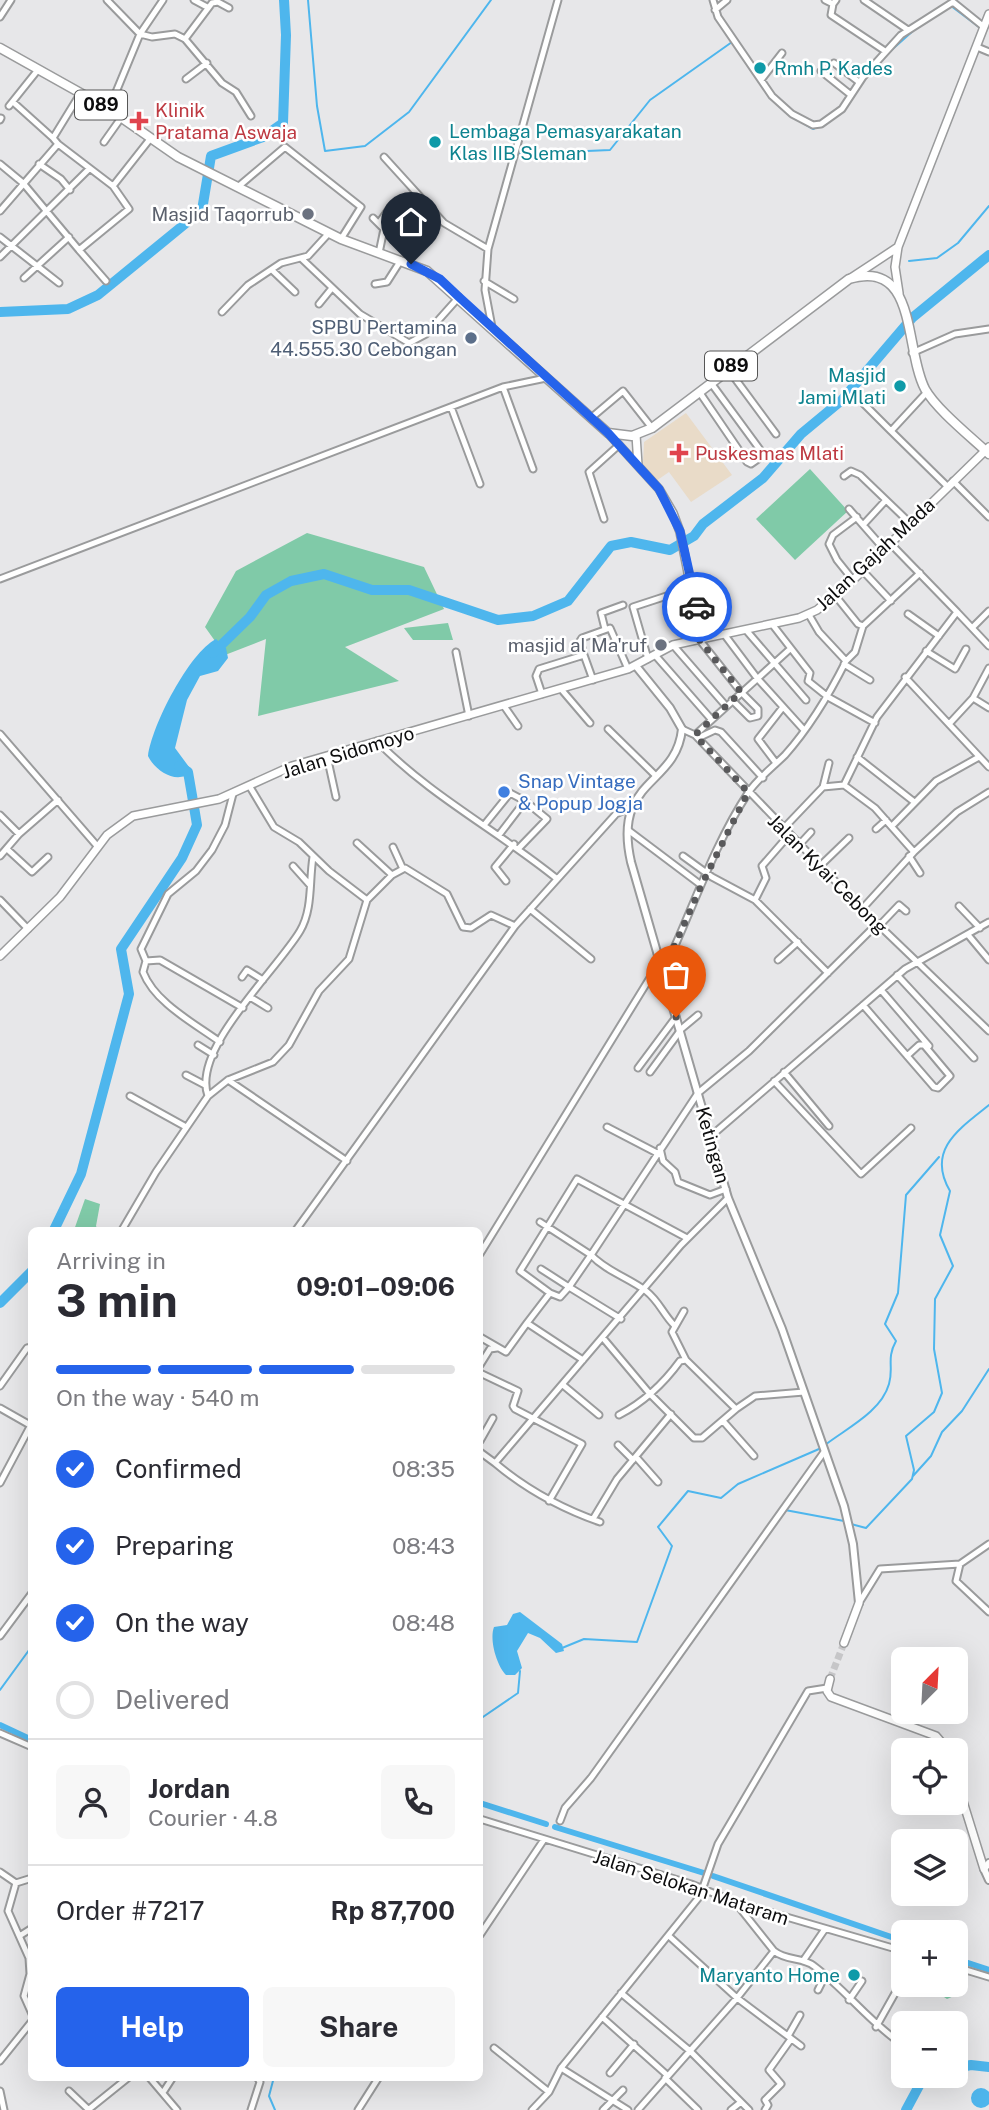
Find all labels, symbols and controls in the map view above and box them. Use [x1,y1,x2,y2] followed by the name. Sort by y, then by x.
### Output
[774,57,893,79] place label: Rmh P. Kades
[752,60,768,76] marker: Rmh P. Kades
[75,90,127,120] road number: 089
[155,99,297,143] place label: Klinik Pratama Aswaja
[129,111,149,131] marker: Klinik Pratama Aswaja
[449,120,682,164] place label: Lembaga Pemasyarakatan Klas IIB Sleman
[427,134,443,150] marker: Lembaga Pemasyarakatan Klas IIB Sleman
[381,192,441,264] pin
[151,203,294,225] place label: Masjid Taqorrub
[392,203,430,241] icon: home
[300,206,316,222] marker: Masjid Taqorrub
[270,316,457,360] place label: SPBU Pertamina 44.555.30 Cebongan
[463,330,479,346] marker: SPBU Pertamina 44.555.30 Cebongan
[705,352,757,380] road number: 089
[798,364,886,408] place label: Masjid Jami Mlati
[892,378,908,394] marker: Masjid Jami Mlati
[695,442,844,464] place label: Puskesmas Mlati
[669,443,689,463] marker: Puskesmas Mlati
[811,493,939,615] street label: Jalan Gajah Mada
[662,572,732,642] courier
[678,588,716,626] icon: car
[508,634,647,656] place label: masjid al Ma'ruf
[653,637,669,653] marker: masjid al Ma'ruf
[279,721,417,783] street label: Jalan Sidomoyo
[518,770,643,814] place label: Snap Vintage & Popup Jogja
[496,784,512,800] marker: Snap Vintage & Popup Jogja
[764,810,893,939] street label: Jalan Kyai Cebong
[646,945,706,1017] pin
[657,956,695,994] icon: bag
[692,1104,734,1186] street label: Ketingan
[56,1247,166,1274] text: Arriving in
[296,1271,455,1302] text: 09:01–09:06
[56,1273,178,1327] text: 3 min
[56,1384,259,1411] text: On the way · 540 m
[56,1450,94,1488] icon: check
[115,1453,242,1484] text: Confirmed
[392,1455,455,1482] text: 08:35
[56,1527,94,1565] icon: check
[115,1530,234,1561] text: Preparing
[392,1532,455,1559] text: 08:43
[56,1604,94,1642] icon: check
[115,1607,249,1638] text: On the way
[392,1609,455,1636] text: 08:48
[891,1647,968,1724] north arrow
[891,1647,968,2088] map controls
[115,1684,230,1715] text: Delivered
[891,1738,968,1815] button: locate
[56,1765,130,1839] button: person
[381,1765,455,1839] button: phone
[148,1773,230,1804] text: Jordan
[148,1804,278,1831] text: Courier · 4.8
[891,1829,968,1906] button: layers
[590,1845,792,1929] street label: Jalan Selokan Mataram
[56,1895,205,1926] text: Order #7217
[331,1895,455,1926] text: Rp 87,700
[891,1920,968,1997] button: +
[699,1964,840,1986] place label: Maryanto Home
[846,1967,862,1983] marker: Maryanto Home
[56,1987,249,2067] button: Help
[263,1987,455,2067] button: Share
[891,2011,968,2088] button: −

